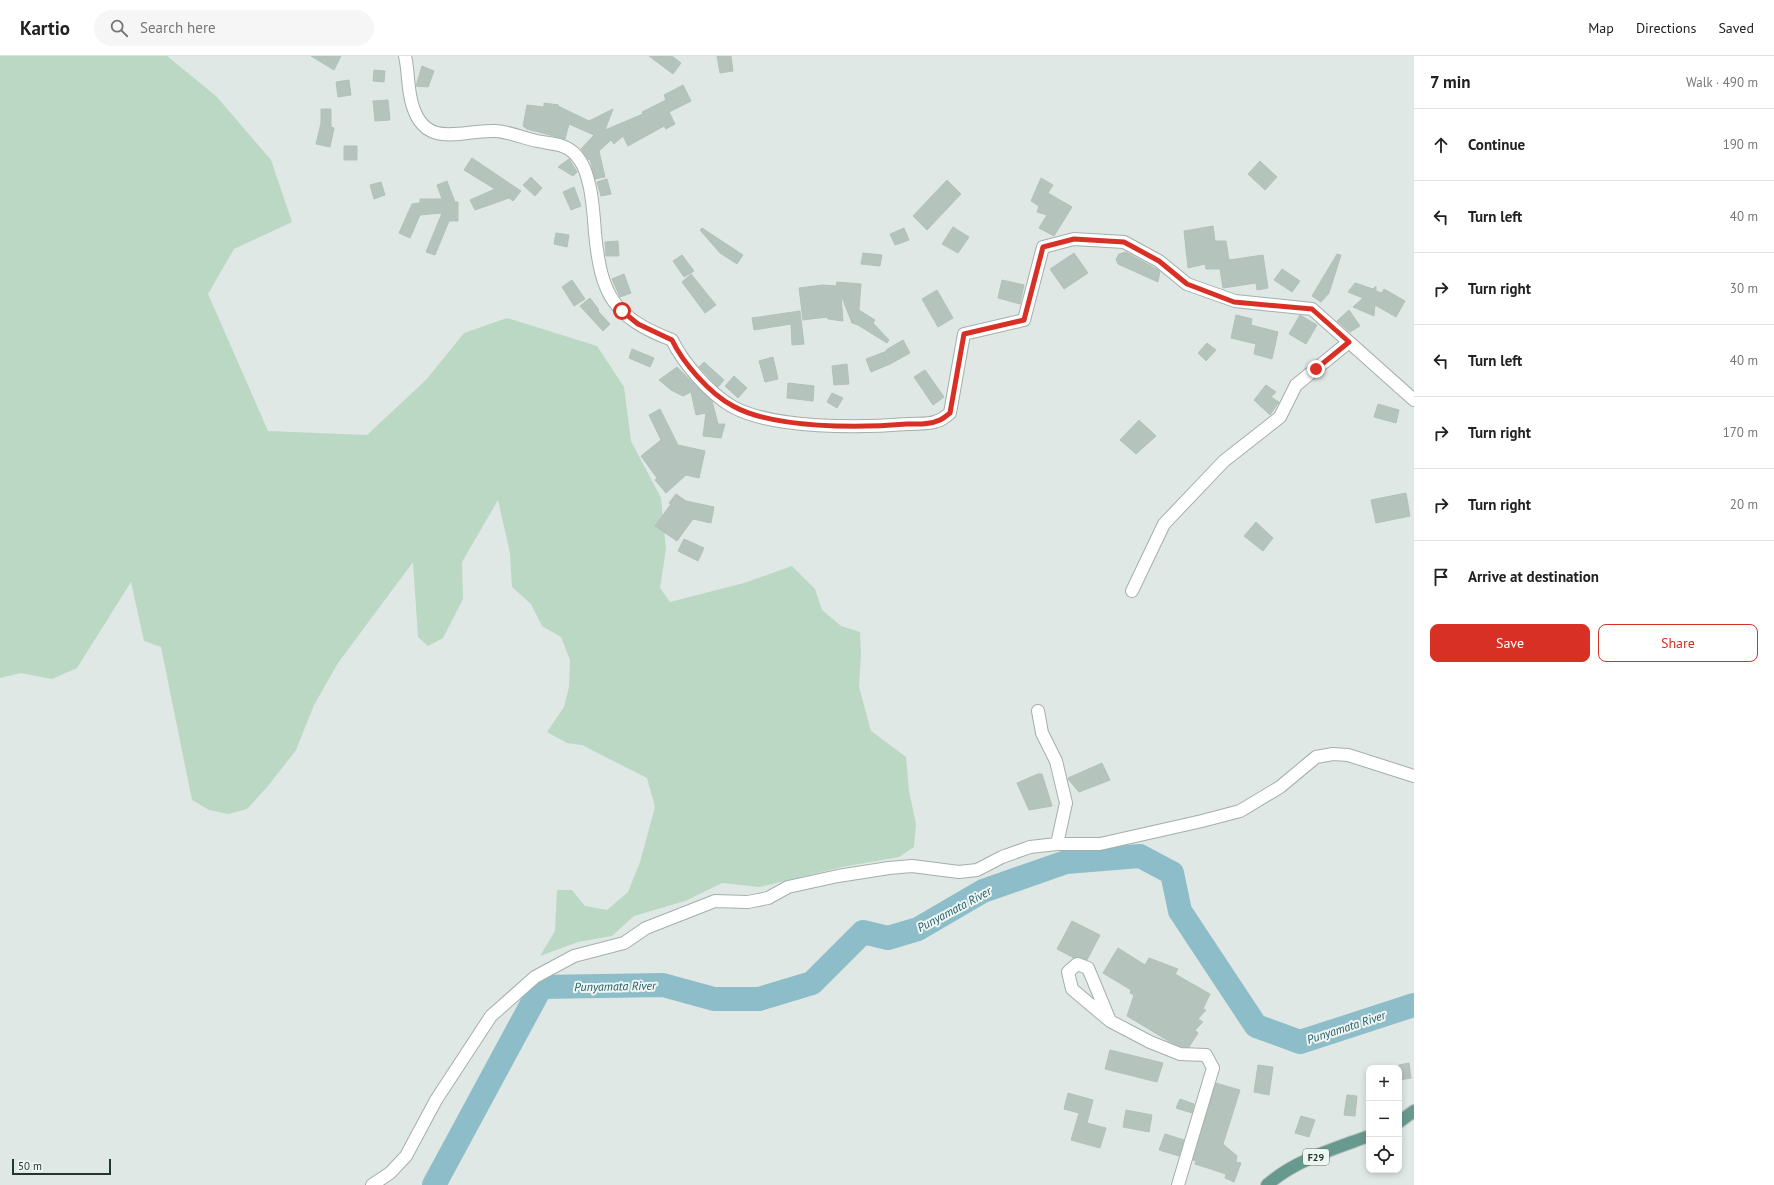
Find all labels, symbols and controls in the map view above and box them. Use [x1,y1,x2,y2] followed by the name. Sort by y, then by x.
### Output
[94,10,374,46] search box
[20,16,70,40] text: Kartio
[108,17,130,39] icon: search
[140,18,216,37] text: Search here
[1588,19,1614,37] text: Map
[1636,19,1696,37] text: Directions
[1718,19,1754,37] text: Saved
[1430,71,1471,93] text: 7 min
[1686,74,1758,91] text: Walk · 490 m
[1430,134,1452,156] icon: ahead
[1468,135,1525,154] text: Continue
[1723,136,1758,153] text: 190 m
[1430,206,1452,228] icon: left
[1468,207,1522,226] text: Turn left
[1730,208,1758,225] text: 40 m
[1430,278,1452,300] icon: right
[1468,279,1531,298] text: Turn right
[1730,280,1758,297] text: 30 m
[613,302,631,320] route start
[1430,350,1452,372] icon: left
[1468,351,1522,370] text: Turn left
[1730,352,1758,369] text: 40 m
[1307,360,1325,378] route end
[1430,422,1452,444] icon: right
[1468,423,1531,442] text: Turn right
[1723,424,1758,441] text: 170 m
[1430,494,1452,516] icon: right
[1468,495,1531,514] text: Turn right
[1730,496,1758,513] text: 20 m
[1430,566,1452,588] icon: arrive
[1468,567,1599,586] text: Arrive at destination
[1430,624,1590,662] button: Save
[1598,624,1758,662] button: Share
[914,883,995,935] water label: Punyamata River
[574,978,657,994] water label: Punyamata River
[1305,1007,1388,1047] water label: Punyamata River
[1366,1065,1402,1173] map controls
[1366,1065,1402,1101] button: +
[1366,1101,1402,1137] button: −
[1366,1137,1402,1173] button: locate
[1303,1149,1329,1165] road number: F29
[12,1157,111,1176] scale bar
[18,1159,42,1173] text: 50 m

